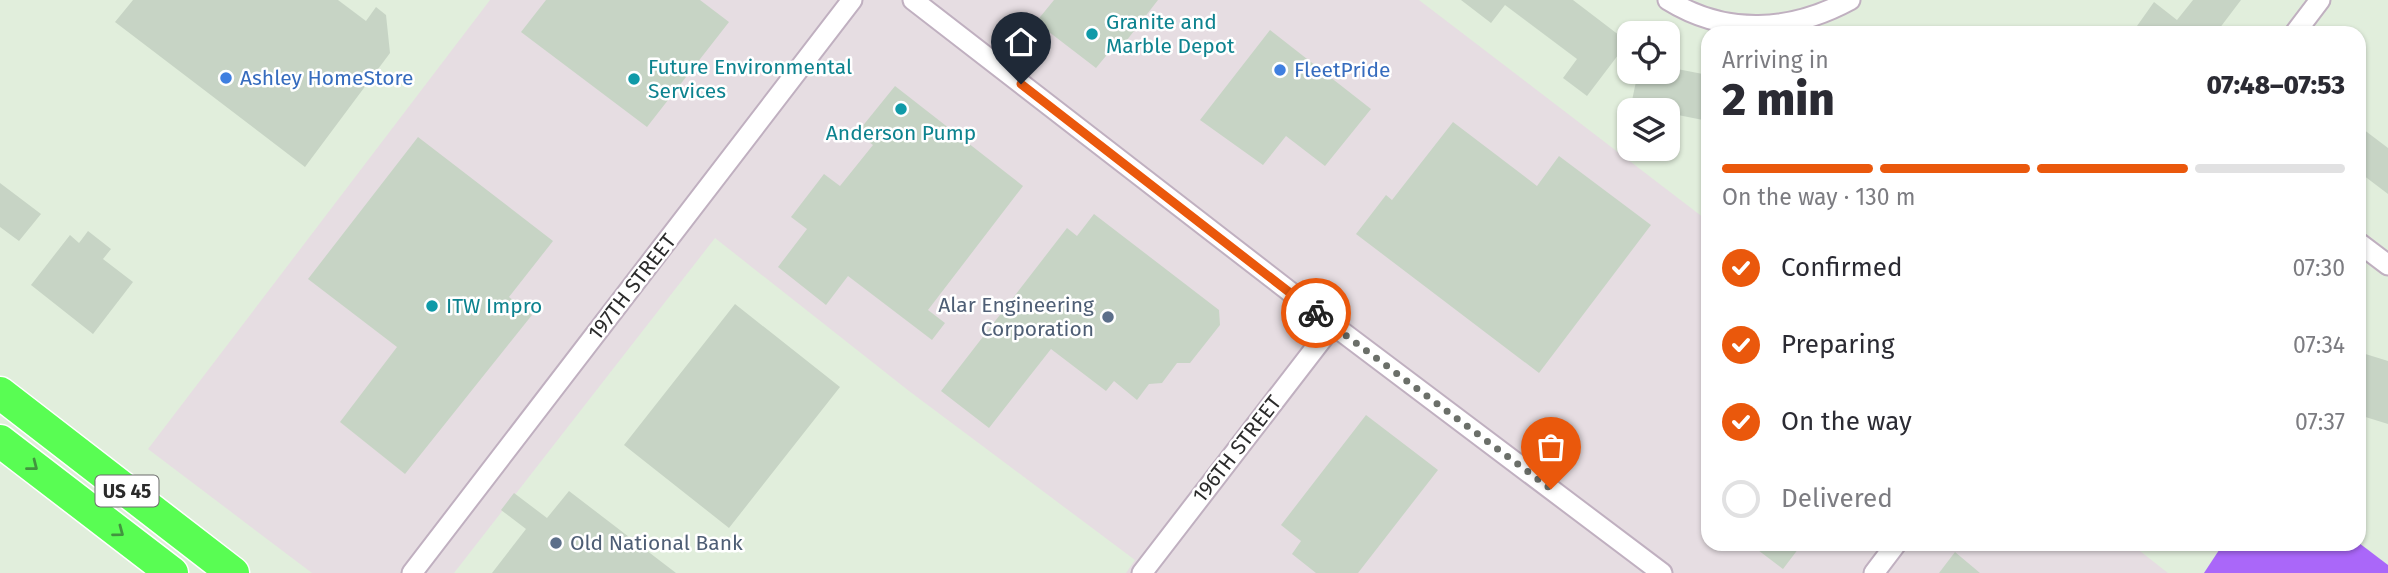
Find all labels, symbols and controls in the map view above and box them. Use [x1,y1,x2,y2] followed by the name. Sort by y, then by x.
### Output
[1106,9,1235,59] place label: Granite and Marble Depot
[991,12.0,1051,84] pin
[1617,21,1680,161] map controls
[1617,21,1680,84] button: locate
[1002,23,1040,61] icon: home
[1084,26,1100,42] marker: Granite and Marble Depot
[1722,46,1829,74] text: Arriving in
[648,54,852,104] place label: Future Environmental Services
[1294,57,1390,83] place label: FleetPride
[1272,62,1288,78] marker: FleetPride
[240,65,413,91] place label: Ashley HomeStore
[218,70,234,86] marker: Ashley HomeStore
[2206,70,2345,101] text: 07:48–07:53
[626,71,642,87] marker: Future Environmental Services
[1722,72,1835,127] text: 2 min
[1617,98,1680,161] button: layers
[893,101,909,117] marker: Anderson Pump
[826,120,976,146] place label: Anderson Pump
[1722,183,1915,211] text: On the way · 130 m
[582,229,682,345] street label: 197TH STREET
[1722,249,1760,287] icon: check
[1781,252,1902,283] text: Confirmed
[2292,254,2345,282] text: 07:30
[1281,278,1351,348] courier
[938,292,1094,342] place label: Alar Engineering Corporation
[446,293,542,319] place label: ITW Impro
[1297,294,1335,332] icon: bike
[424,298,440,314] marker: ITW Impro
[1100,309,1116,325] marker: Alar Engineering Corporation
[1722,326,1760,364] icon: check
[1781,329,1894,360] text: Preparing
[2293,331,2345,359] text: 07:34
[1187,390,1287,508] street label: 196TH STREET
[1722,403,1760,441] icon: check
[1781,406,1912,437] text: On the way
[2295,408,2345,436] text: 07:37
[1521,417,1581,489] pin
[1532,428,1570,466] icon: bag
[25,458,38,471] one-way arrow
[96,476,158,506] road number: US 45
[1781,483,1893,514] text: Delivered
[111,524,124,537] one-way arrow
[570,530,743,556] place label: Old National Bank
[548,535,564,551] marker: Old National Bank

